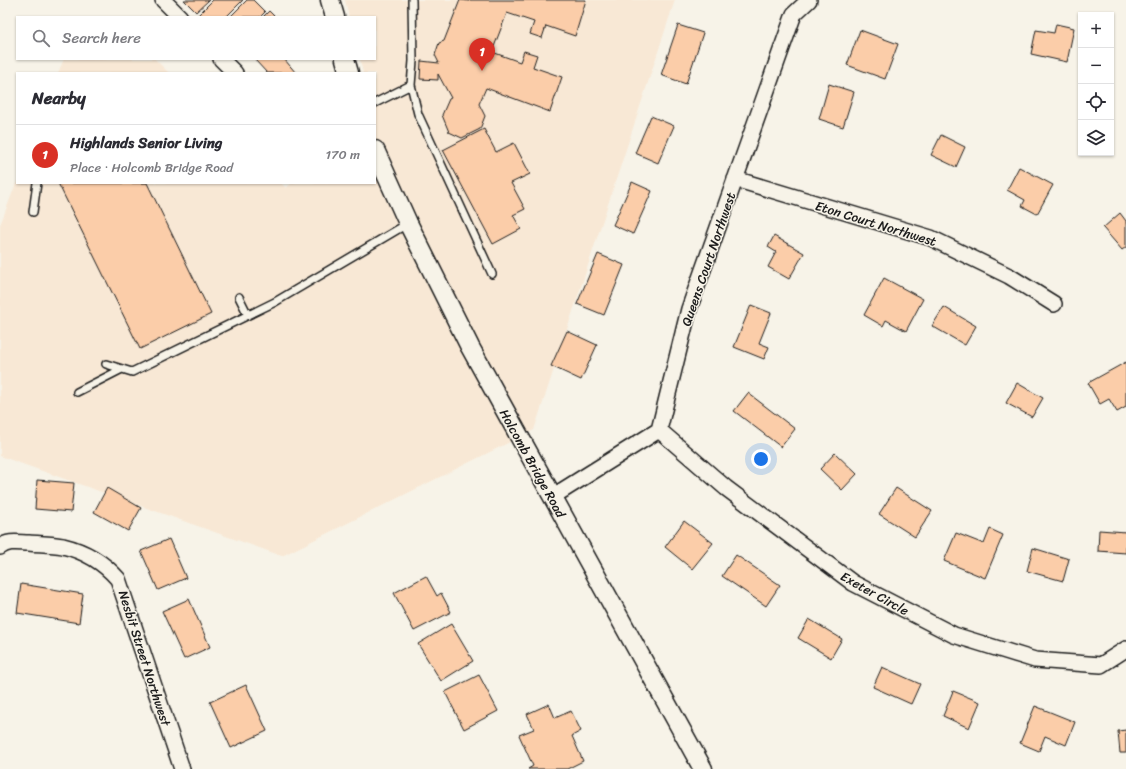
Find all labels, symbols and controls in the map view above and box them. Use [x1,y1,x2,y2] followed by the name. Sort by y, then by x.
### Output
[1078,12,1114,156] map controls
[1078,12,1114,48] button: +
[16,16,376,60] search box
[62,25,141,51] text: Search here
[30,27,52,49] icon: search
[469,38,495,71] pin: 1
[1078,48,1114,84] button: −
[32,83,86,113] text: Nearby
[1078,84,1114,120] button: locate
[1078,120,1114,156] button: layers
[70,130,222,156] text: Highlands Senior Living
[42,143,48,166] text: 1
[325,143,360,166] text: 170 m
[70,156,233,179] text: Place · Holcomb Bridge Road
[675,189,742,329] street label: Queens Court Northwest
[812,194,940,253] street label: Eton Court Northwest
[493,404,573,523] street label: Holcomb Bridge Road
[751,449,771,469] your location
[836,565,914,622] street label: Exeter Circle
[112,587,178,730] street label: Nesbit Street Northwest

